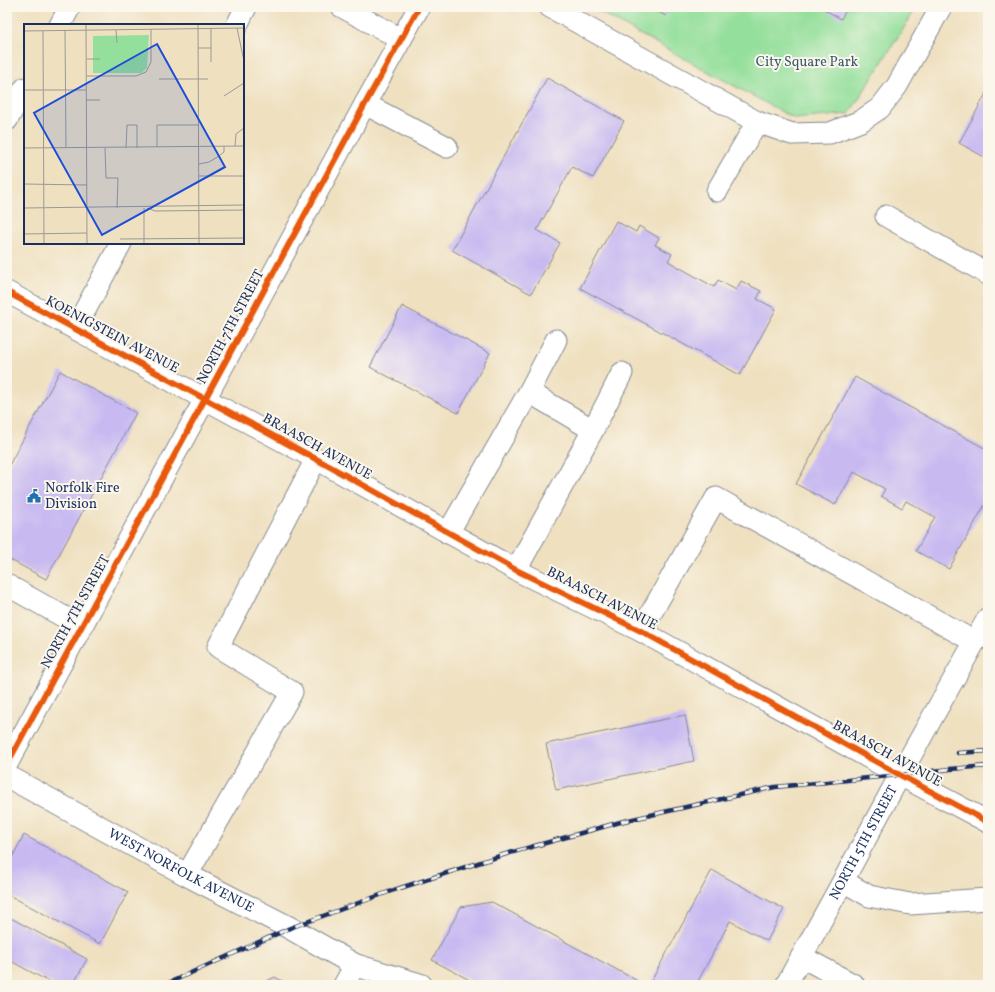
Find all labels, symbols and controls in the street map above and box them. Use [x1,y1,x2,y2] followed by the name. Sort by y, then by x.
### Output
[24,24,244,244] inset map
[756,53,859,72] park label: City Square Park
[193,266,269,388] street label: NORTH 7TH STREET
[42,292,182,378] street label: KOENIGSTEIN AVENUE
[259,409,375,485] street label: BRAASCH AVENUE
[45,479,120,514] place label: Norfolk Fire Division
[26,488,42,504] public building icon: Norfolk Fire Division
[37,552,115,672] street label: NORTH 7TH STREET
[543,563,661,635] street label: BRAASCH AVENUE
[829,716,945,792] street label: BRAASCH AVENUE
[825,782,902,903] street label: NORTH 5TH STREET
[105,824,257,917] street label: WEST NORFOLK AVENUE

